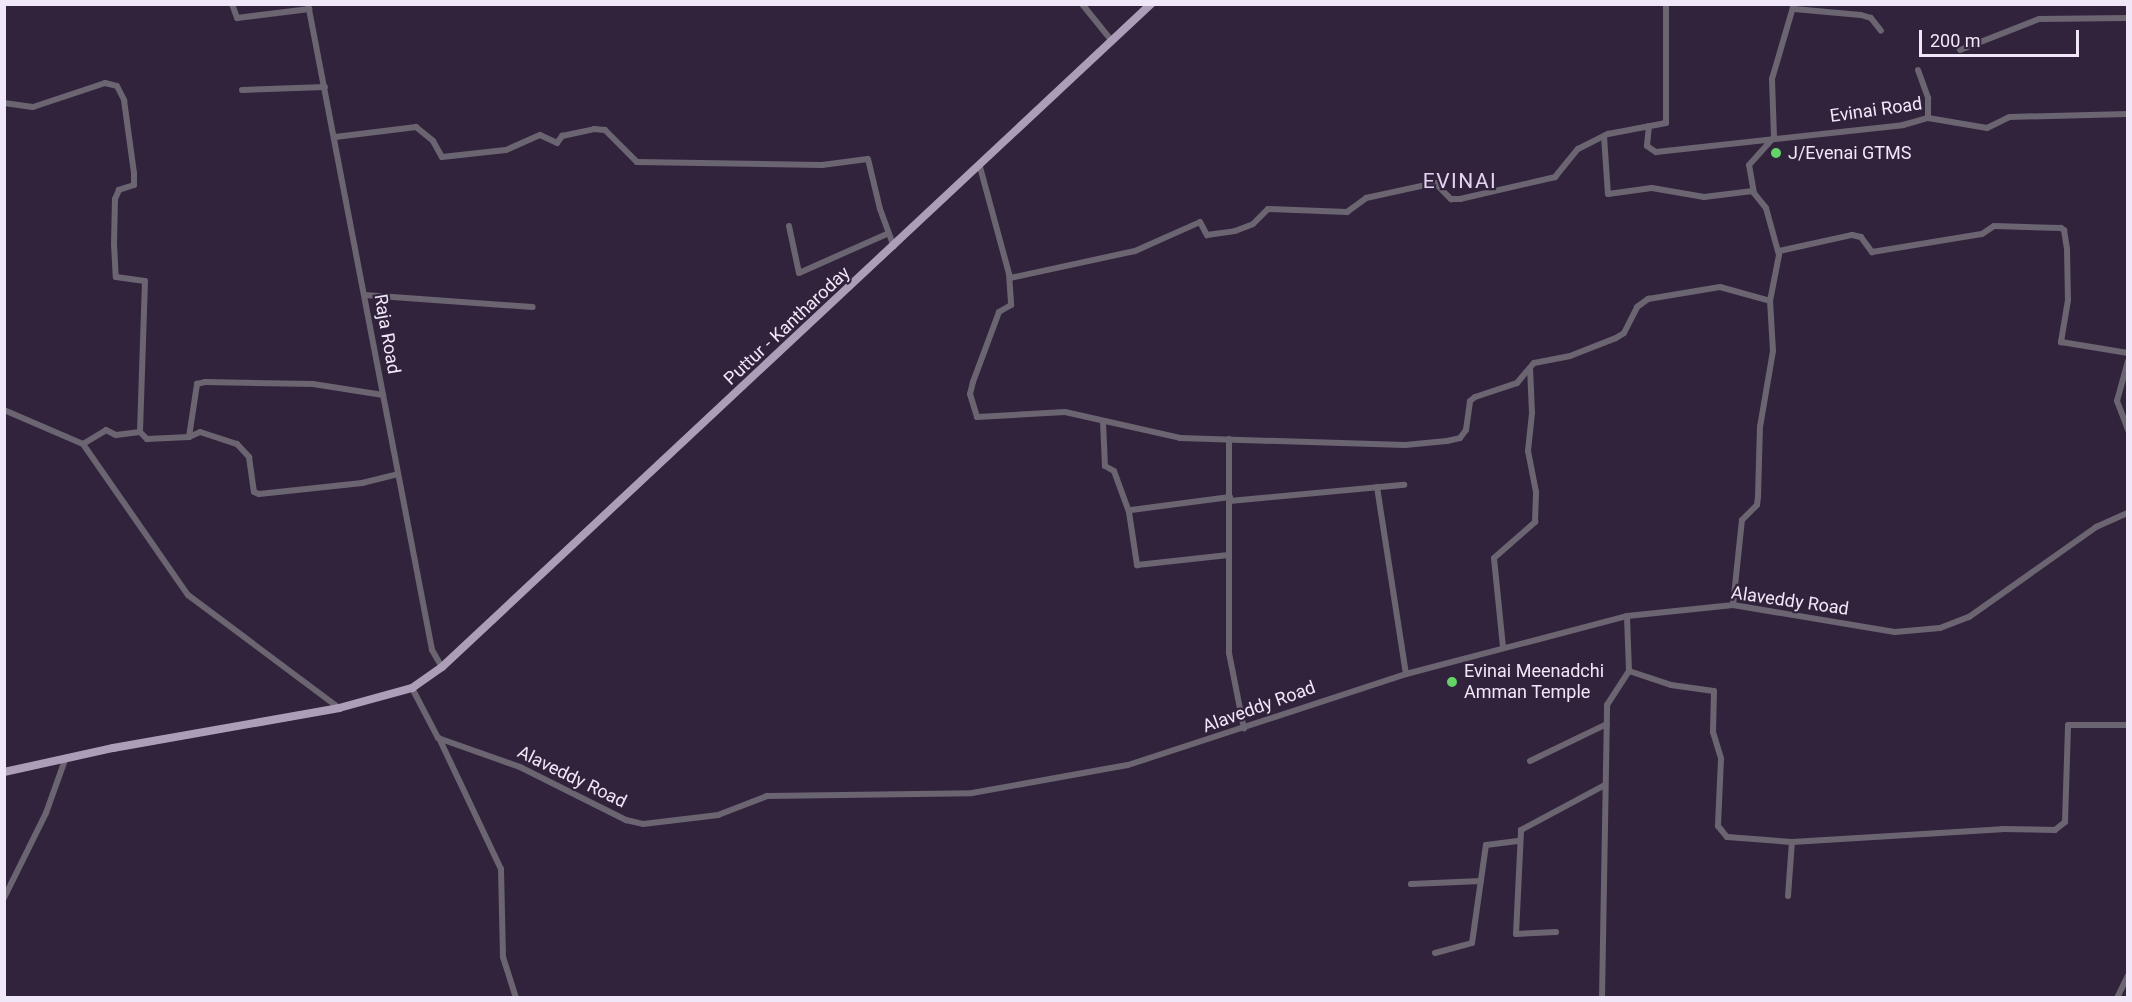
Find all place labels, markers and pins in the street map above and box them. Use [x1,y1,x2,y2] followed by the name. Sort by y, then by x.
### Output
[1788,142,1911,164] place label: J/Evenai GTMS
[1769,146,1783,160] marker: J/Evenai GTMS
[1464,661,1604,704] place label: Evinai Meenadchi Amman Temple
[1445,675,1459,689] marker: Evinai Meenadchi Amman Temple

